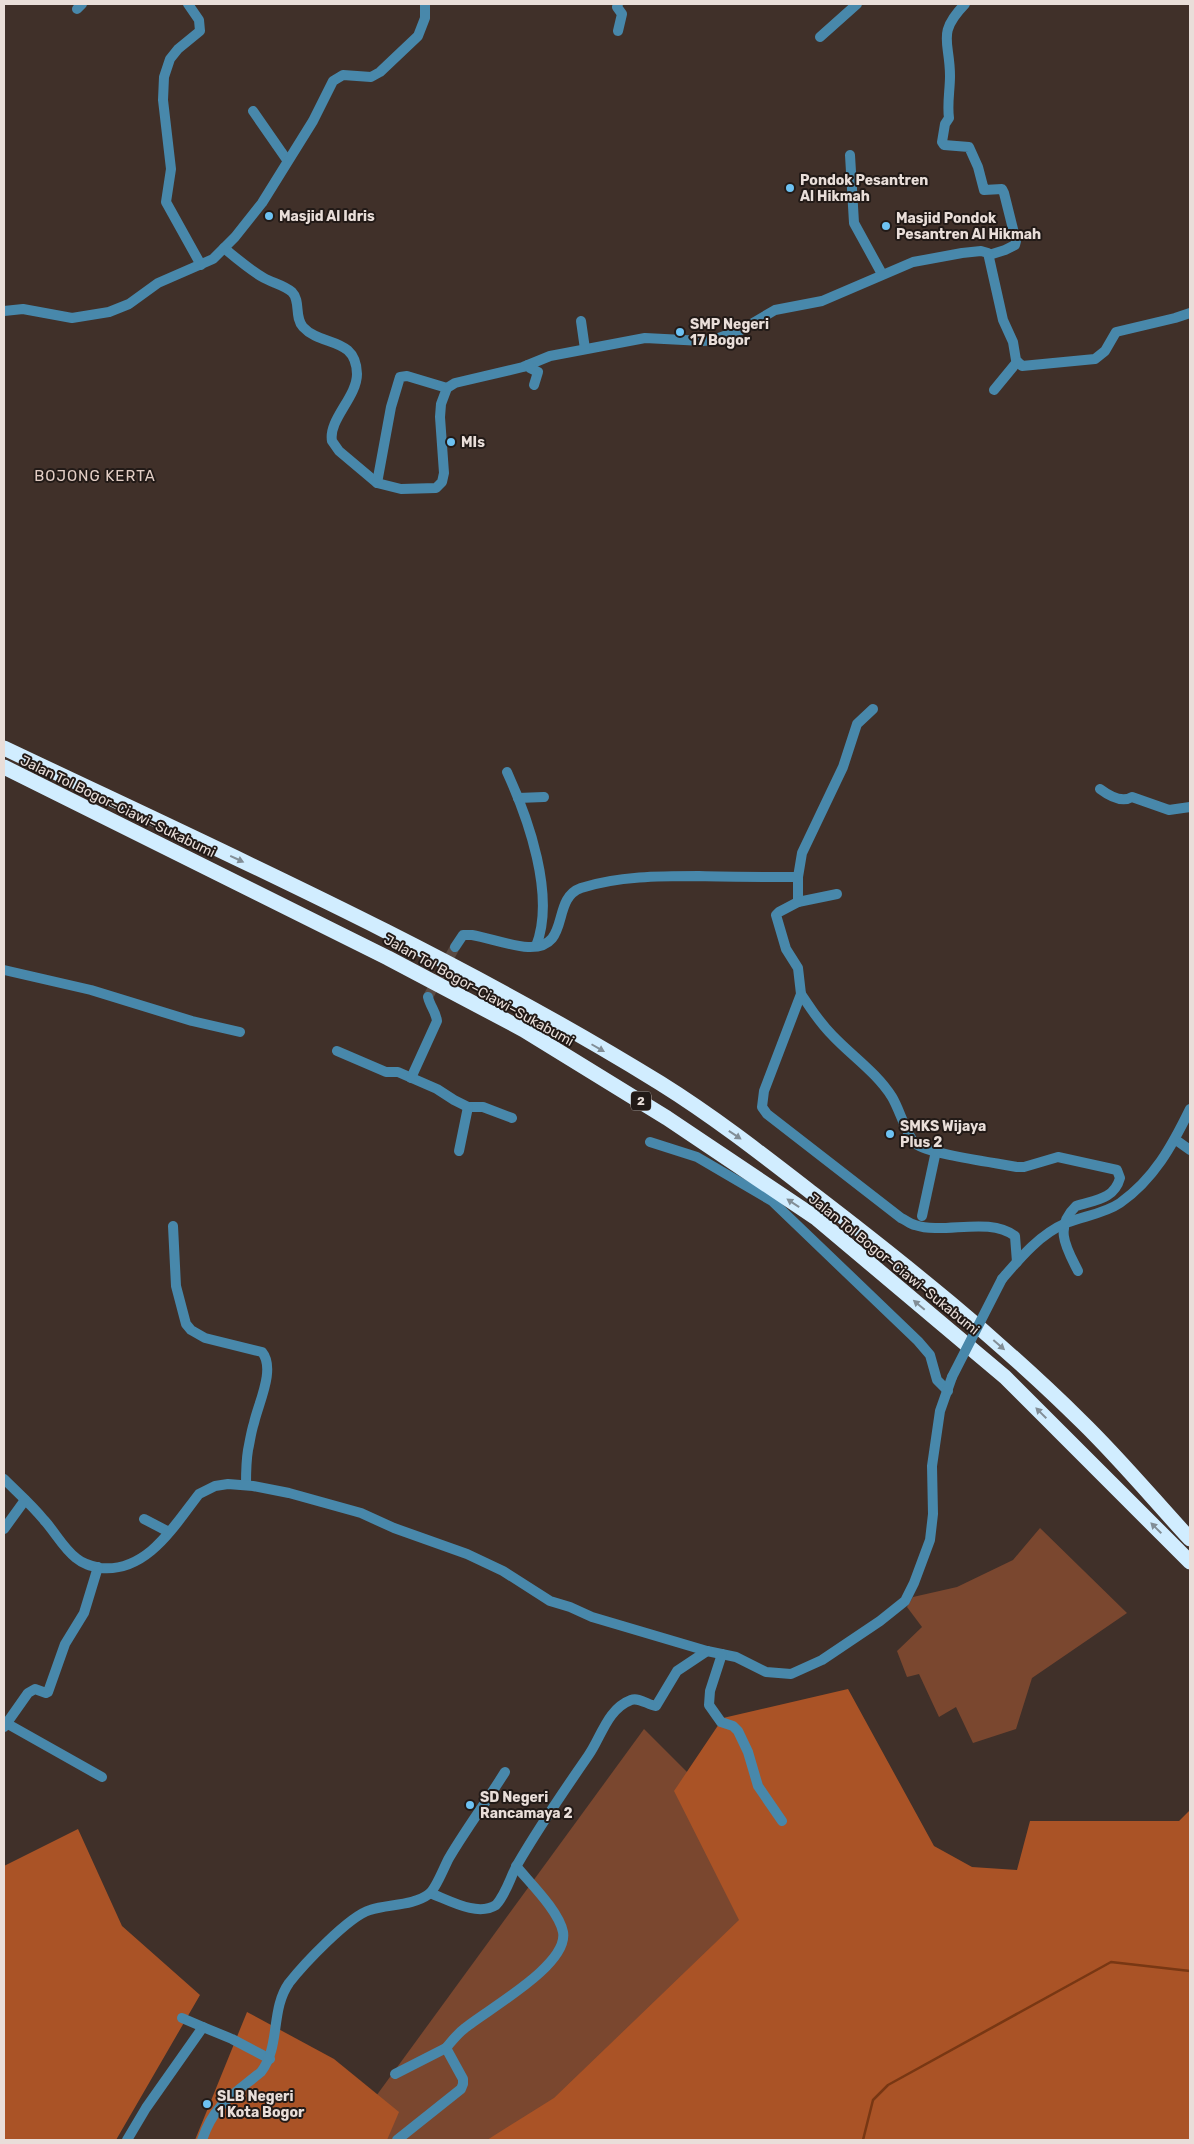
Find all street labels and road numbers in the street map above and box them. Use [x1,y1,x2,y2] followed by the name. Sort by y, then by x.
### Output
[18,752,218,861] street label: Jalan Tol Bogor–Ciawi–Sukabumi
[381,931,577,1050] street label: Jalan Tol Bogor–Ciawi–Sukabumi
[631,1092,651,1110] road number: 2
[805,1190,983,1339] street label: Jalan Tol Bogor–Ciawi–Sukabumi

